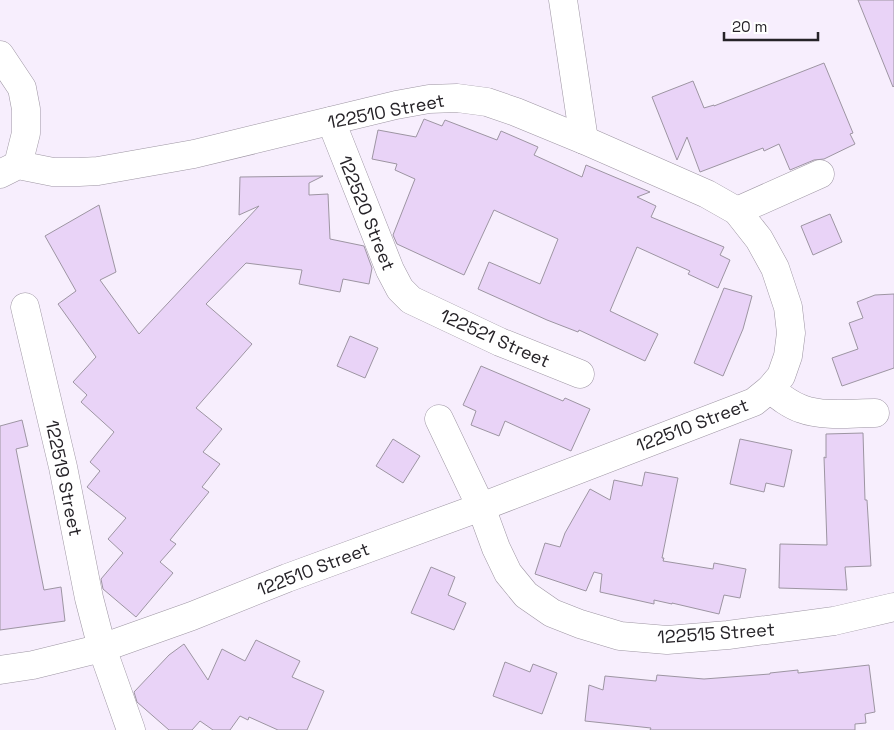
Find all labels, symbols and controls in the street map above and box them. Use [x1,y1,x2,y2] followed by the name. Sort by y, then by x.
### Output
[724,10,818,42] scale bar
[732,17,767,36] text: 20 m
[326,88,446,134] street label: 122510 Street
[334,152,400,274] street label: 122520 Street
[436,304,554,372] street label: 122521 Street
[633,393,751,457] street label: 122510 Street
[40,418,88,538] street label: 122519 Street
[254,537,372,601] street label: 122510 Street
[656,617,776,649] street label: 122515 Street

